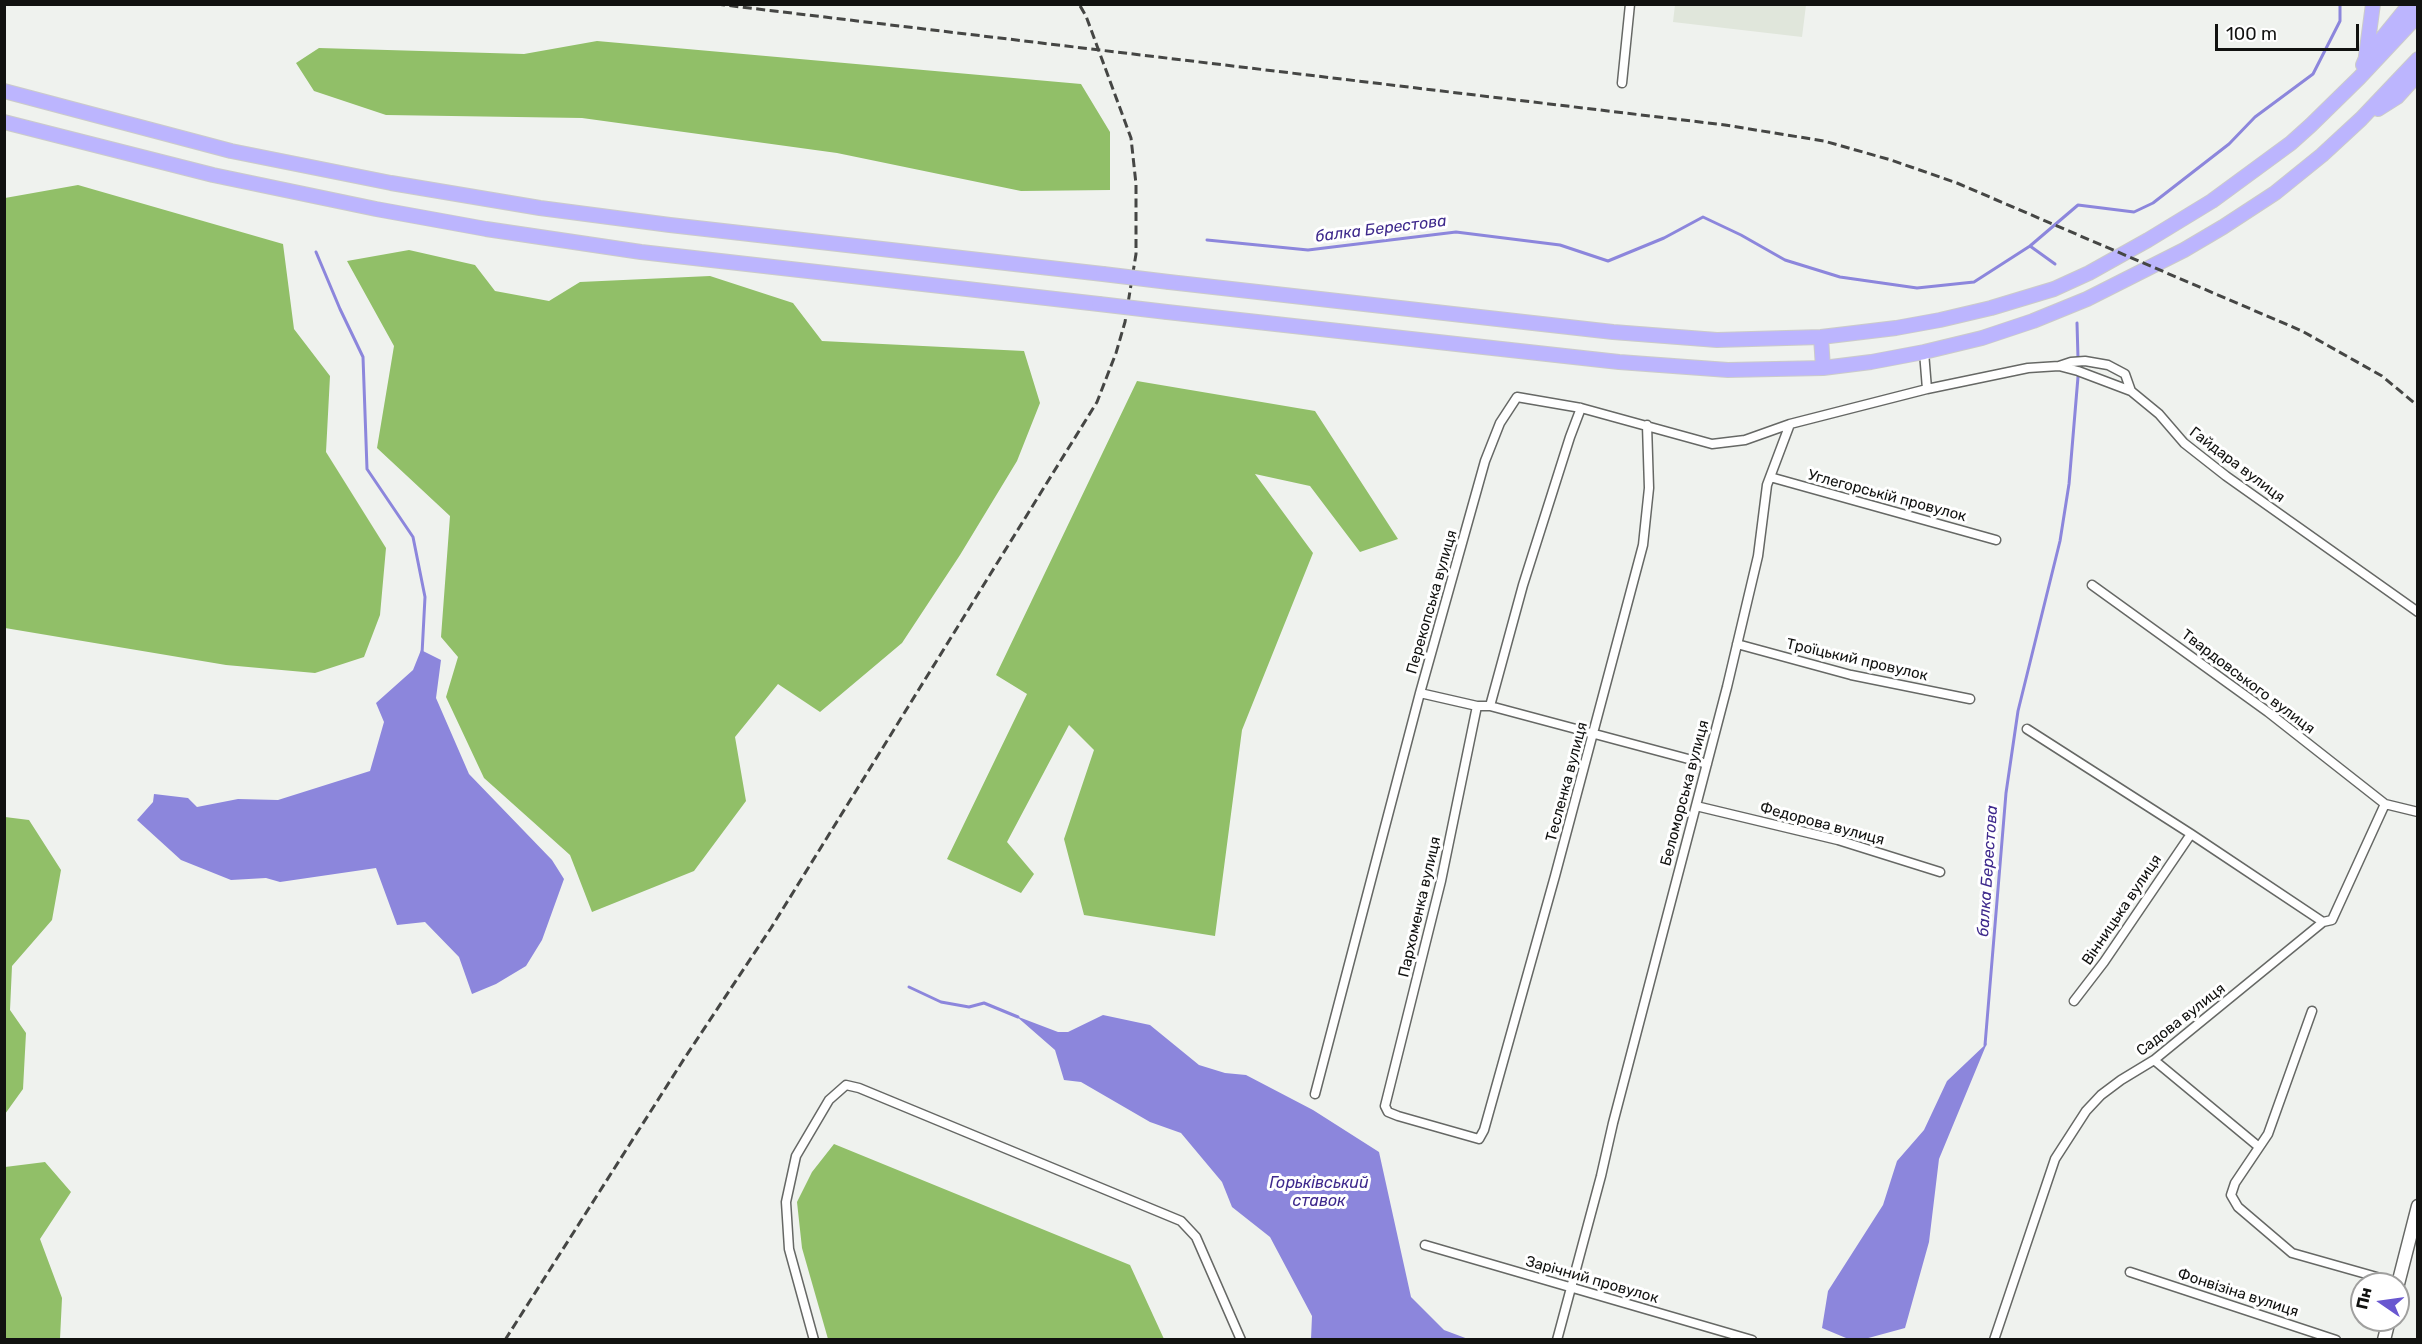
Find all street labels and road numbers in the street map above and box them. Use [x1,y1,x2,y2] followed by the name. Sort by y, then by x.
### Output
[2186,423,2288,507] street label: Гайдара вулиця
[1806,466,1968,526] street label: Углегорськiй провулок
[1403,528,1461,676] street label: Перекопська вулиця
[2178,626,2318,738] street label: Твардовського вулиця
[1785,635,1929,685] street label: Троїцький провулок
[1657,718,1713,868] street label: Беломорська вулиця
[1542,720,1592,844] street label: Тесленка вулиця
[1758,799,1886,849] street label: Федорова вулиця
[1395,835,1445,979] street label: Пархоменка вулиця
[2078,851,2166,969] street label: Вінницька вулиця
[2133,980,2229,1060] street label: Садова вулиця
[1523,1252,1661,1308] street label: Зарічний провулок
[2175,1265,2301,1321] street label: Фонвізіна вулиця

